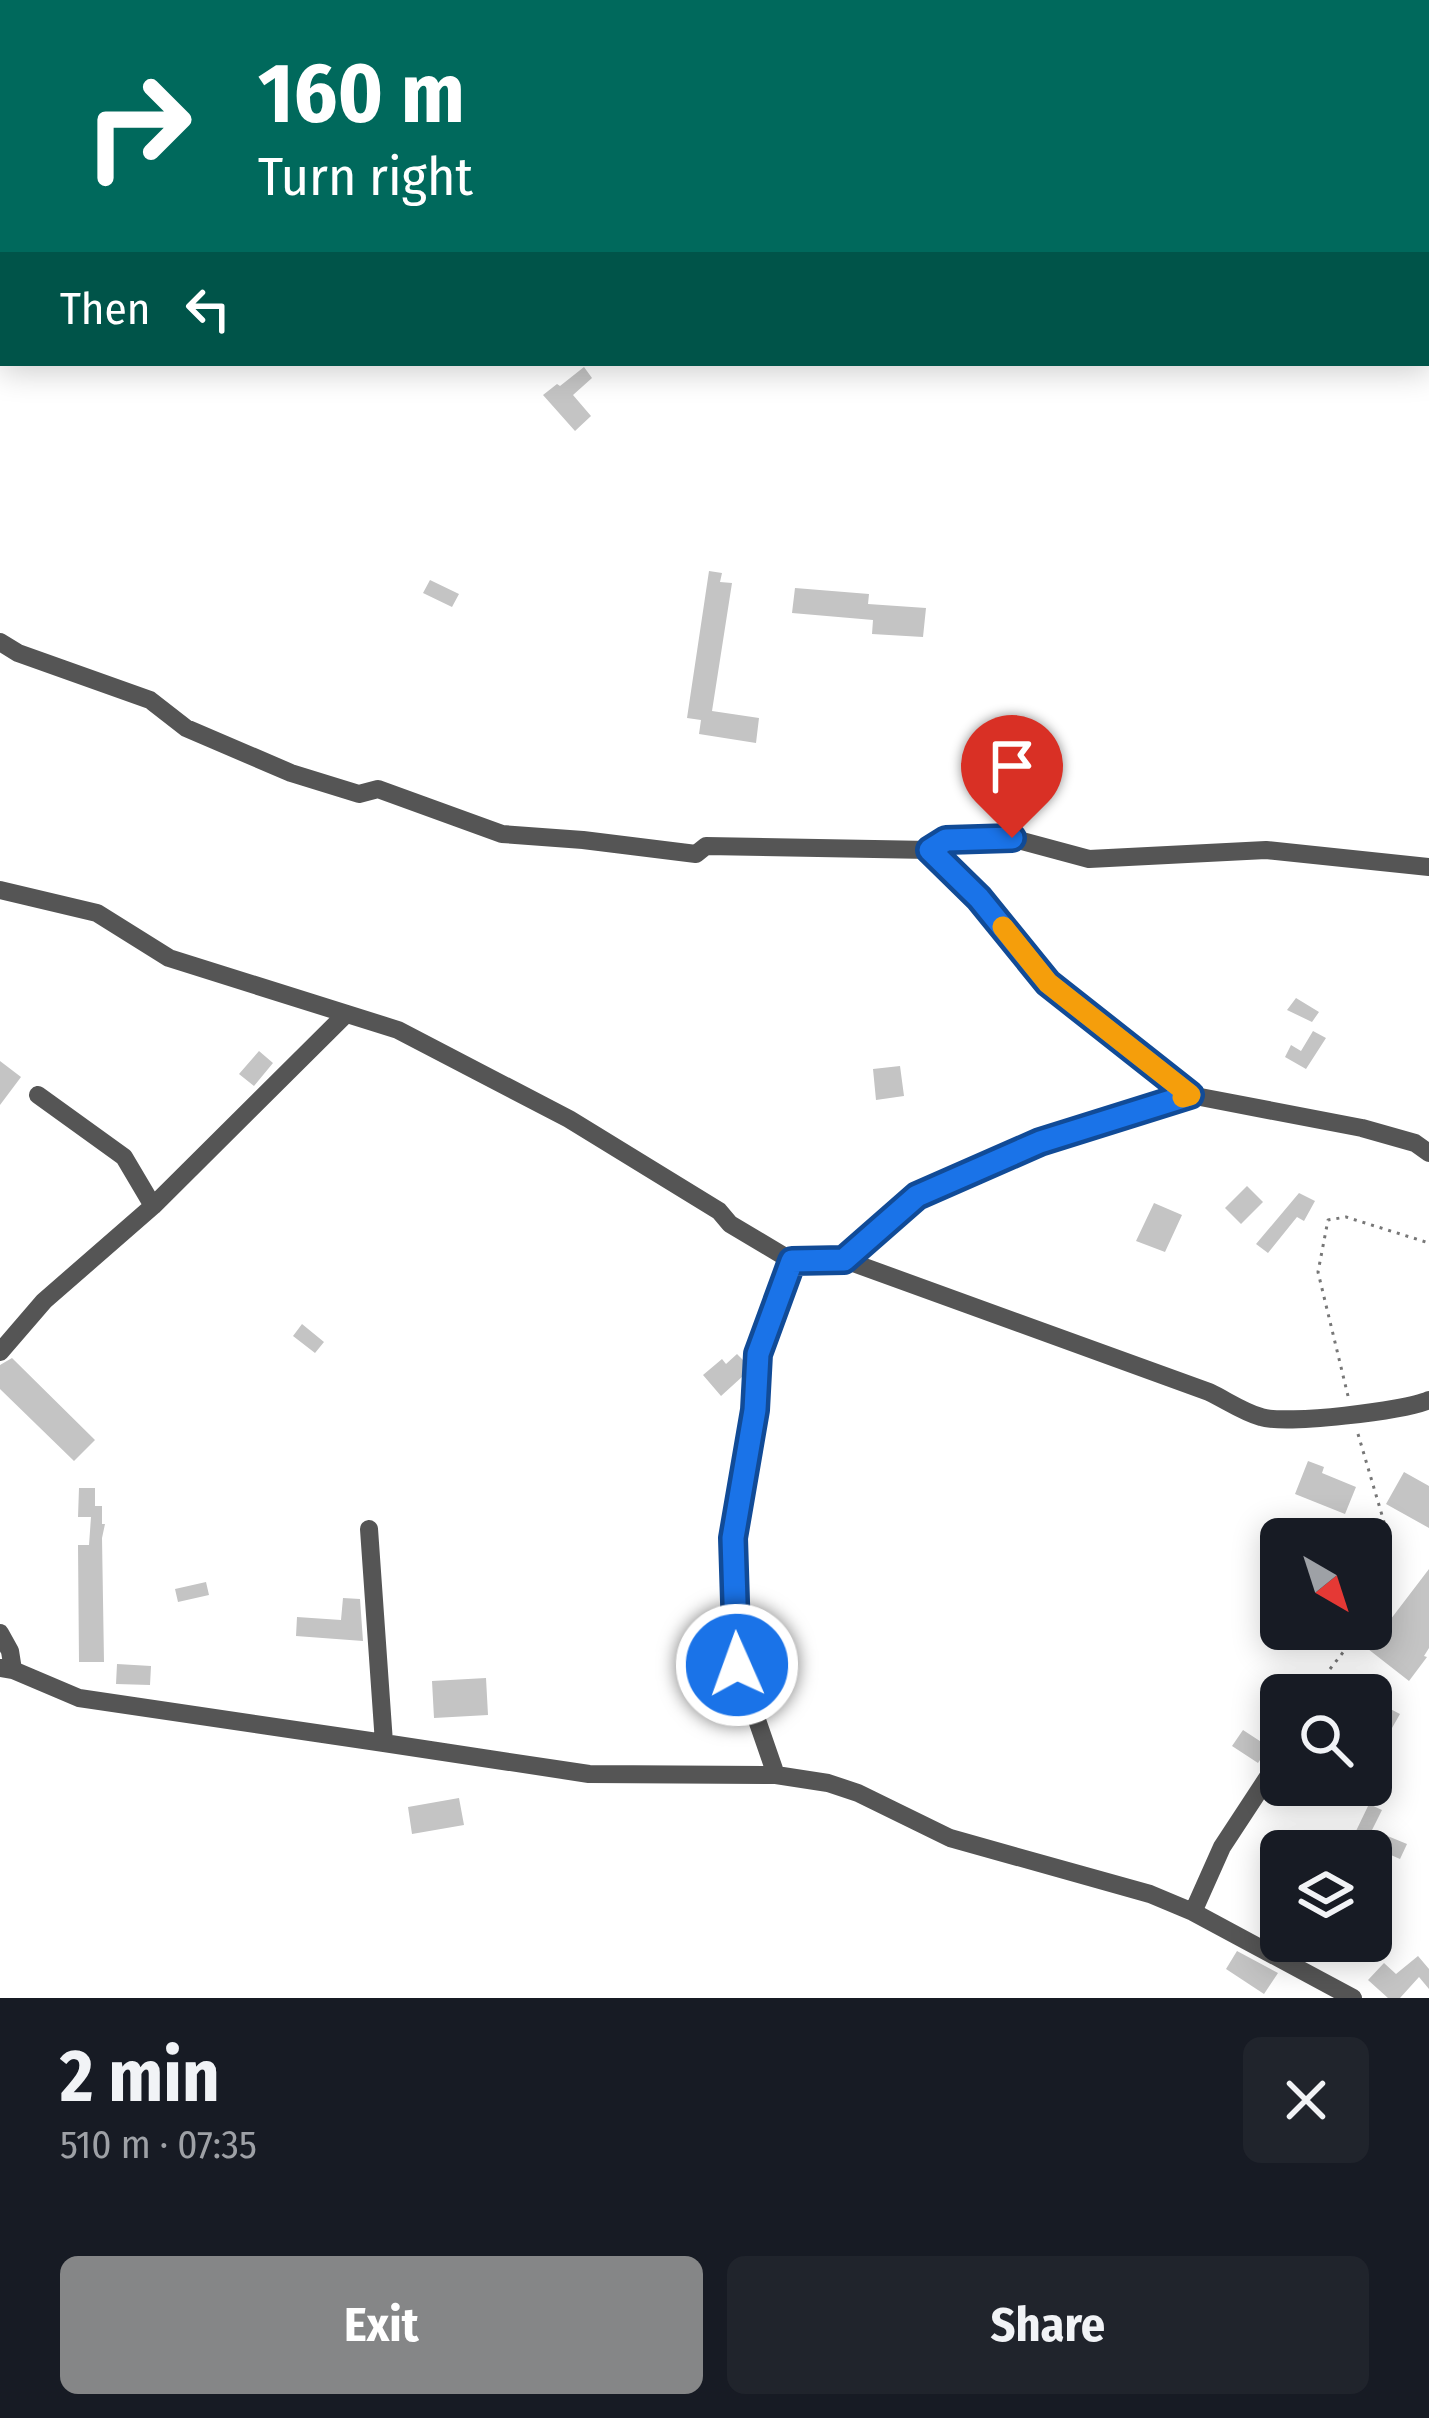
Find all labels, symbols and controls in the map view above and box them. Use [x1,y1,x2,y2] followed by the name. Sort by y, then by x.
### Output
[258,43,465,144] text: 160 m
[60,48,216,204] icon: right
[258,145,473,209] text: Turn right
[175,276,241,342] icon: left
[60,282,151,336] text: Then
[961,715,1063,838] pin
[979,733,1045,799] icon: arrive
[1260,1518,1392,1650] north arrow
[1260,1518,1392,1962] map controls
[674,1602,800,1728] position arrow
[1260,1674,1392,1806] button: search
[1260,1830,1392,1962] button: layers
[60,2034,220,2120] text: 2 min
[1243,2037,1369,2163] button: close
[60,2122,257,2168] text: 510 m · 07:35
[60,2256,703,2394] button: Exit
[727,2256,1369,2394] button: Share

